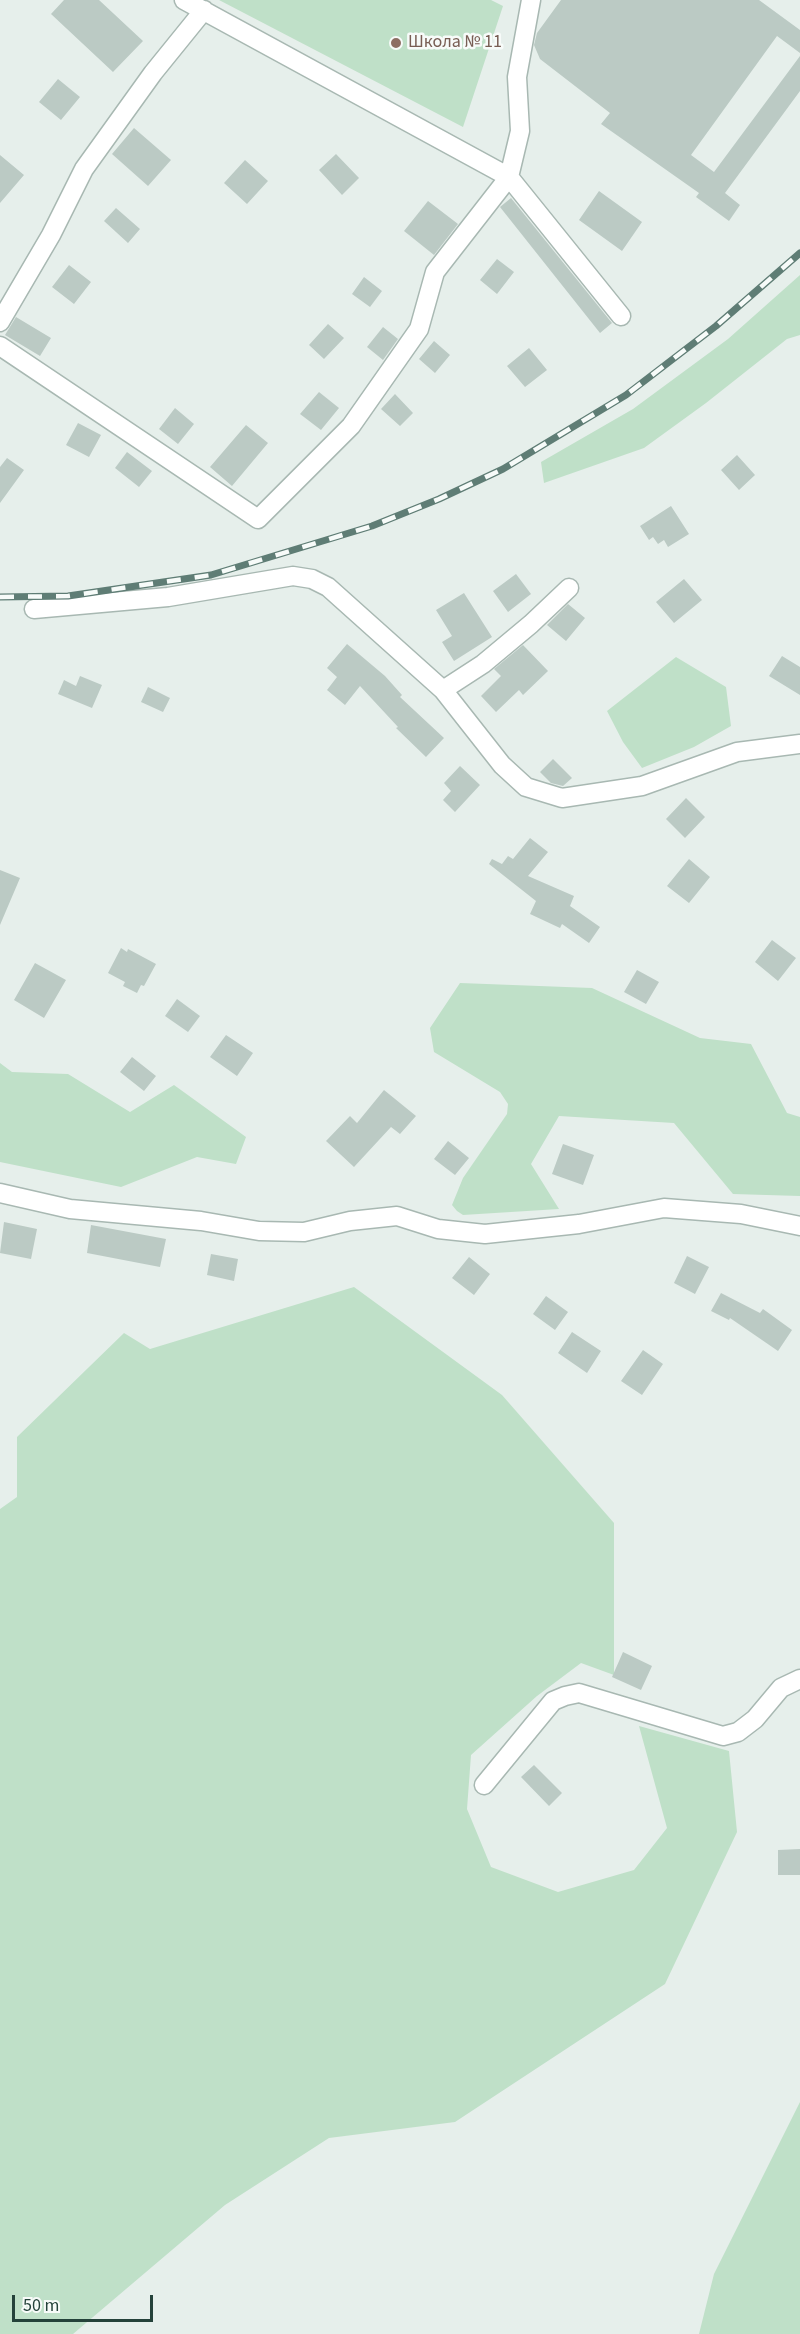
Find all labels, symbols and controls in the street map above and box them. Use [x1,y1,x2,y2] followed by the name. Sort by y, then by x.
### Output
[408,32,502,54] place label: Школа № 11
[389,36,403,50] marker: Школа № 11
[15,2283,156,2321] scale bar
[23,2293,59,2318] text: 50 m

